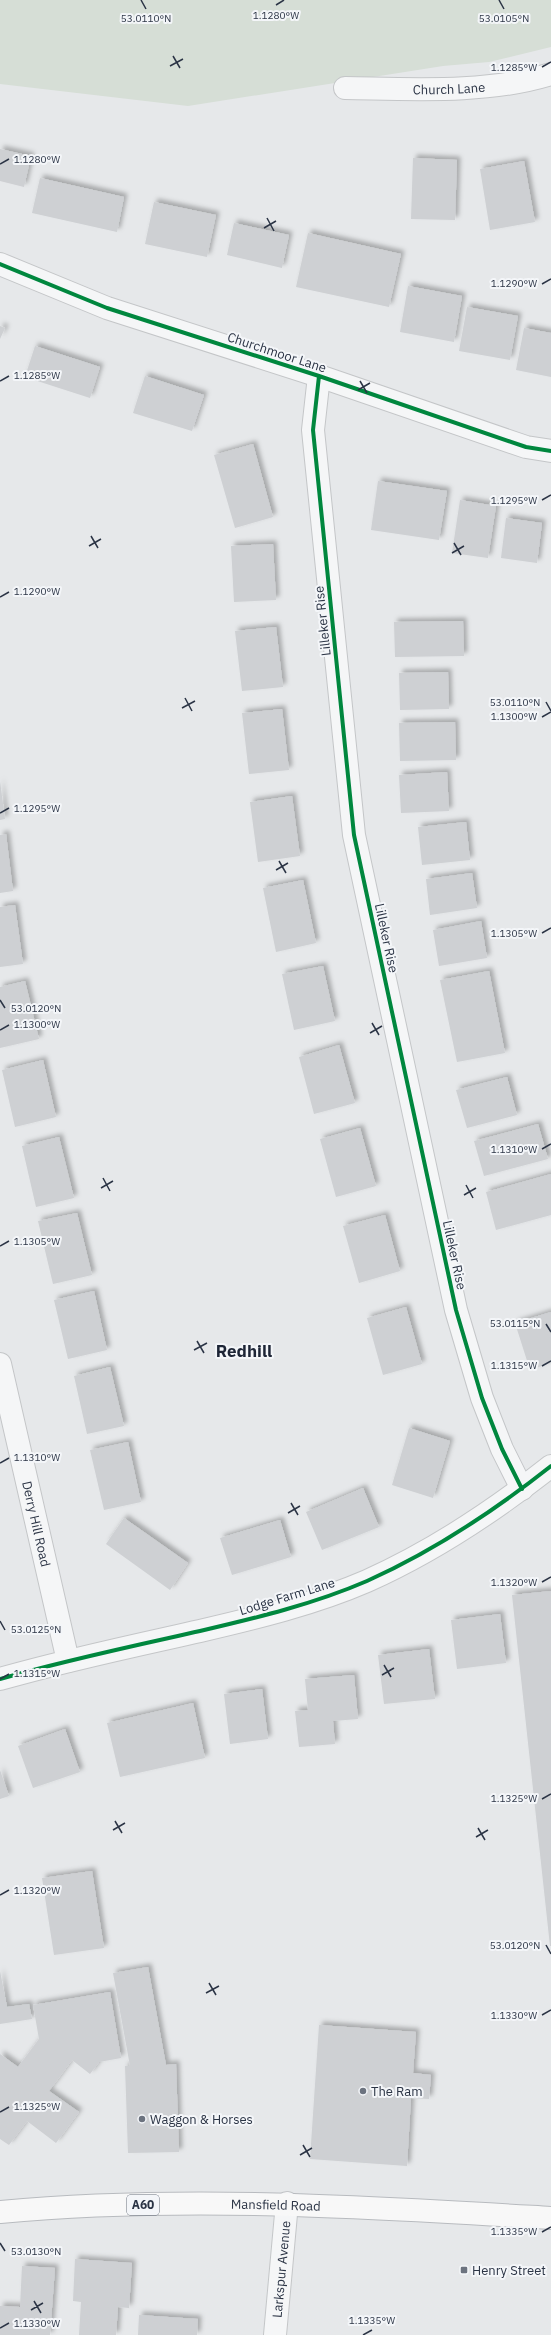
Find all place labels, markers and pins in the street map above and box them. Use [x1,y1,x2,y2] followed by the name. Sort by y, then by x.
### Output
[371,2083,423,2100] place label: The Ram
[358,2086,368,2096] marker: The Ram
[150,2111,253,2128] place label: Waggon & Horses
[137,2114,147,2124] marker: Waggon & Horses
[472,2262,546,2279] place label: Henry Street
[459,2265,469,2275] marker: Henry Street

